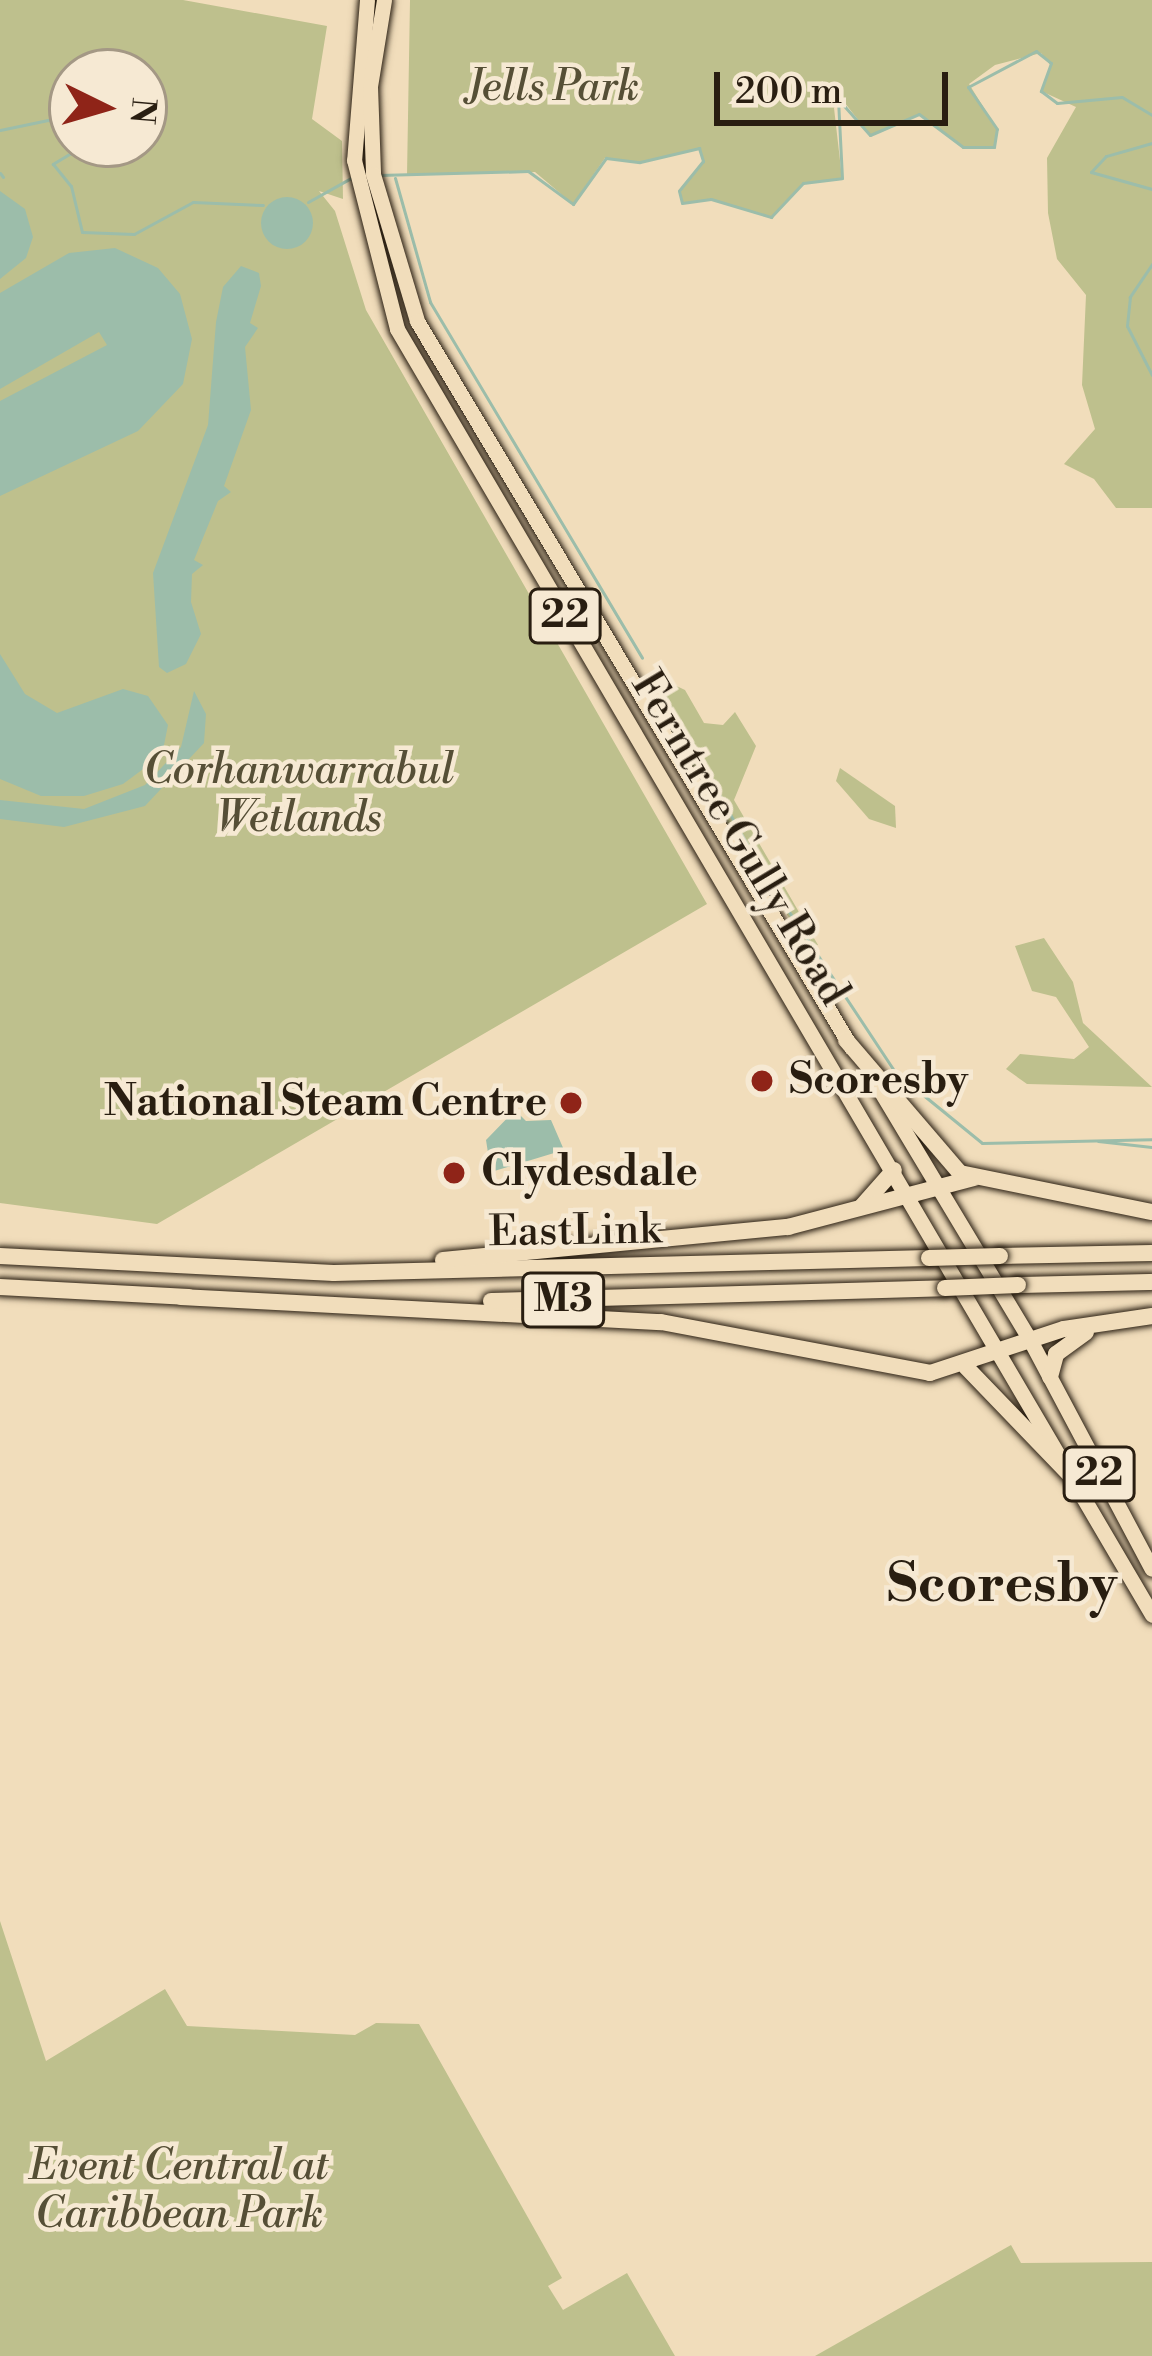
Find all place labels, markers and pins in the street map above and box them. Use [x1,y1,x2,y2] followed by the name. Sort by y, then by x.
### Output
[789,1056,968,1106] place label: Scoresby
[746,1065,778,1097] marker: Scoresby
[104,1078,547,1128] place label: National Steam Centre
[558,1090,584,1116] marker: National Steam Centre
[481,1148,698,1198] place label: Clydesdale
[438,1157,470,1189] marker: Clydesdale

